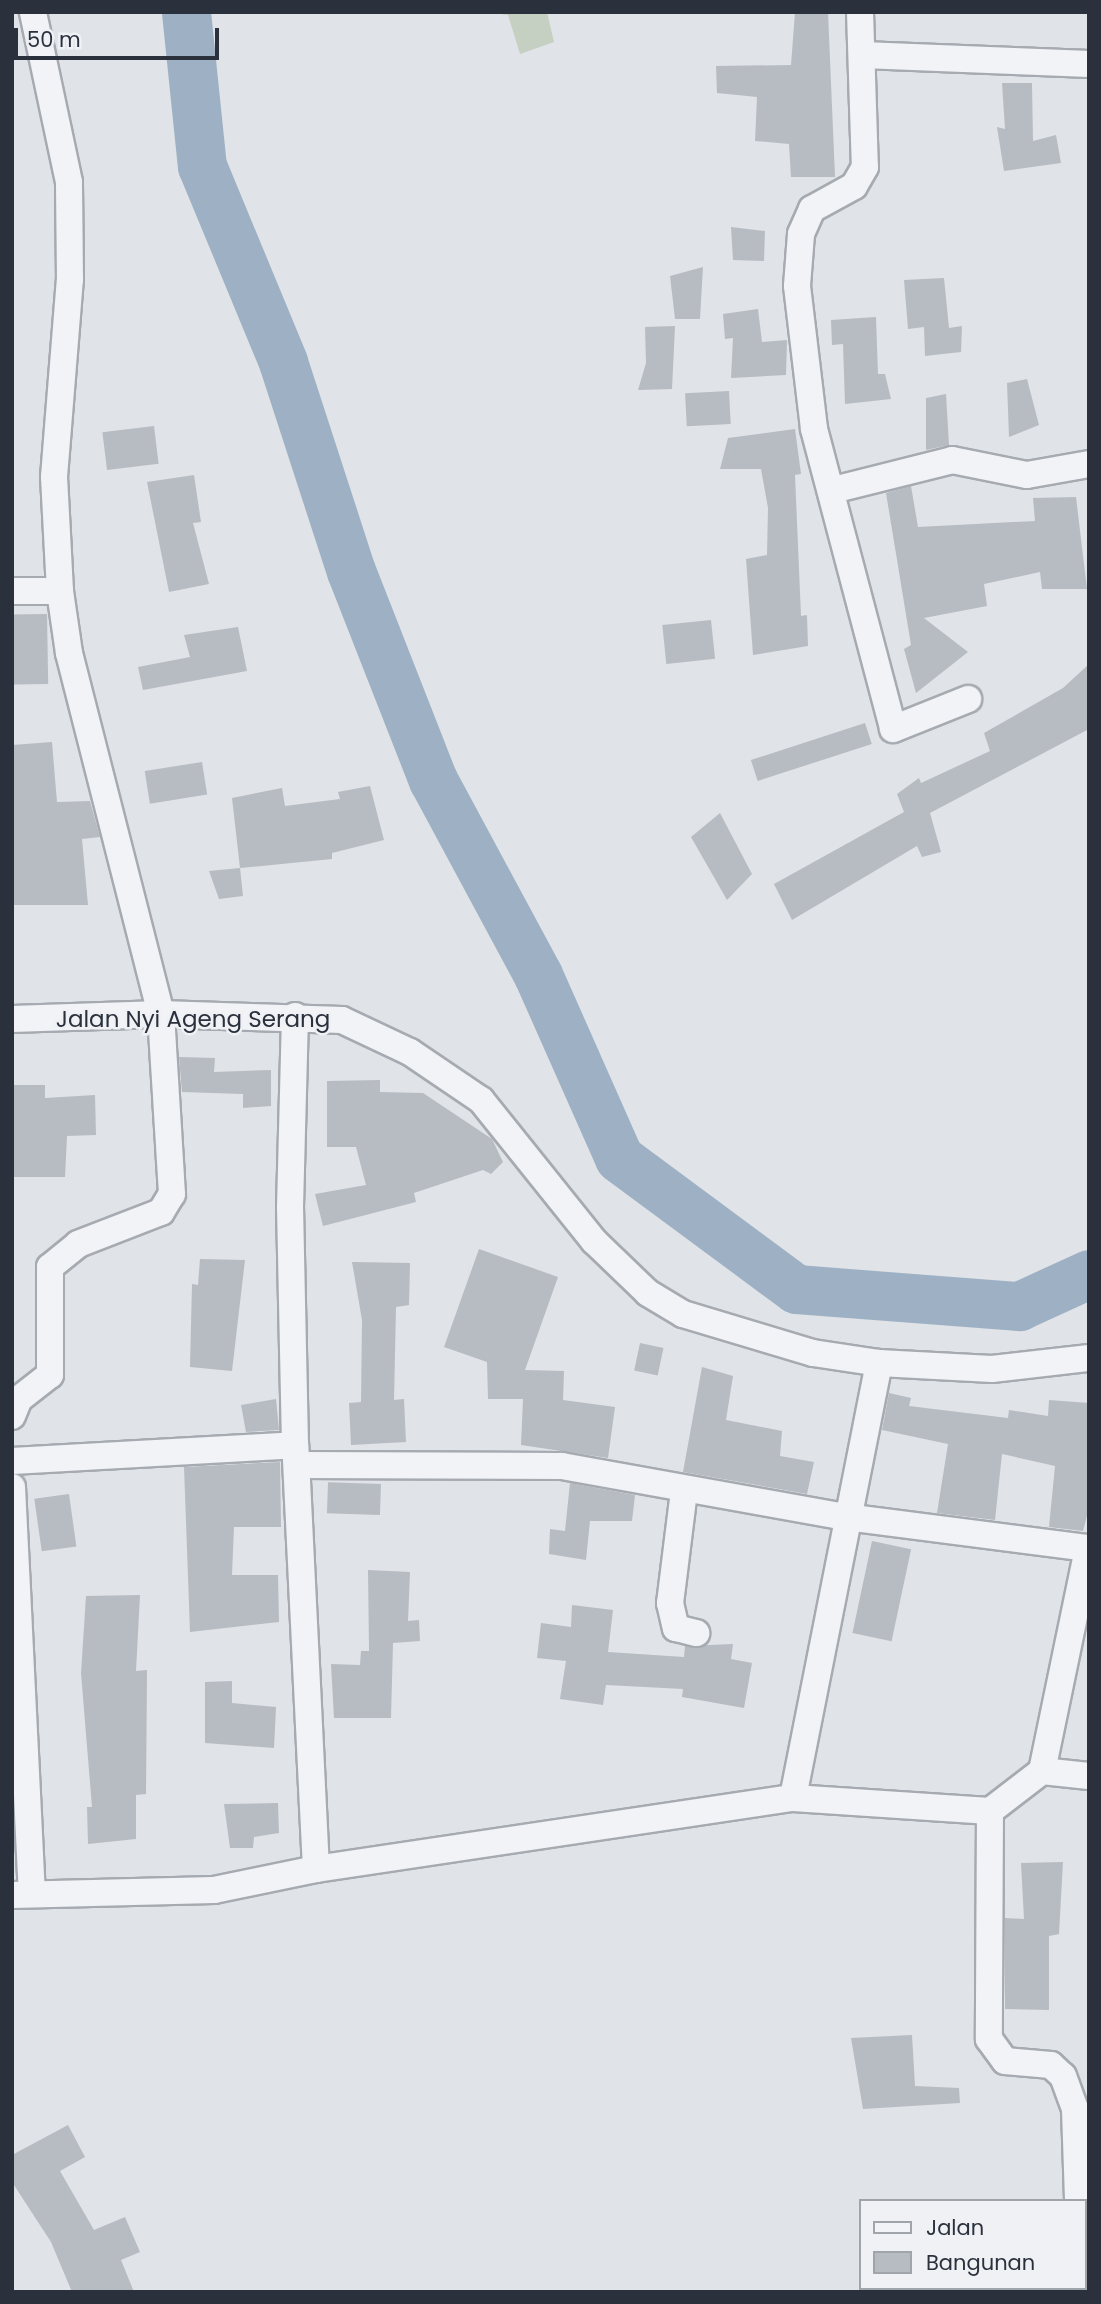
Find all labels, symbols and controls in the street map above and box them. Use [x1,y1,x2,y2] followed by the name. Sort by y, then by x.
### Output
[18,14,222,58] scale bar
[27,25,81,54] text: 50 m
[56,1005,330,1033] street label: Jalan Nyi Ageng Serang
[860,2199,1087,2290] legend
[926,2213,984,2242] text: Jalan
[926,2248,1035,2277] text: Bangunan

